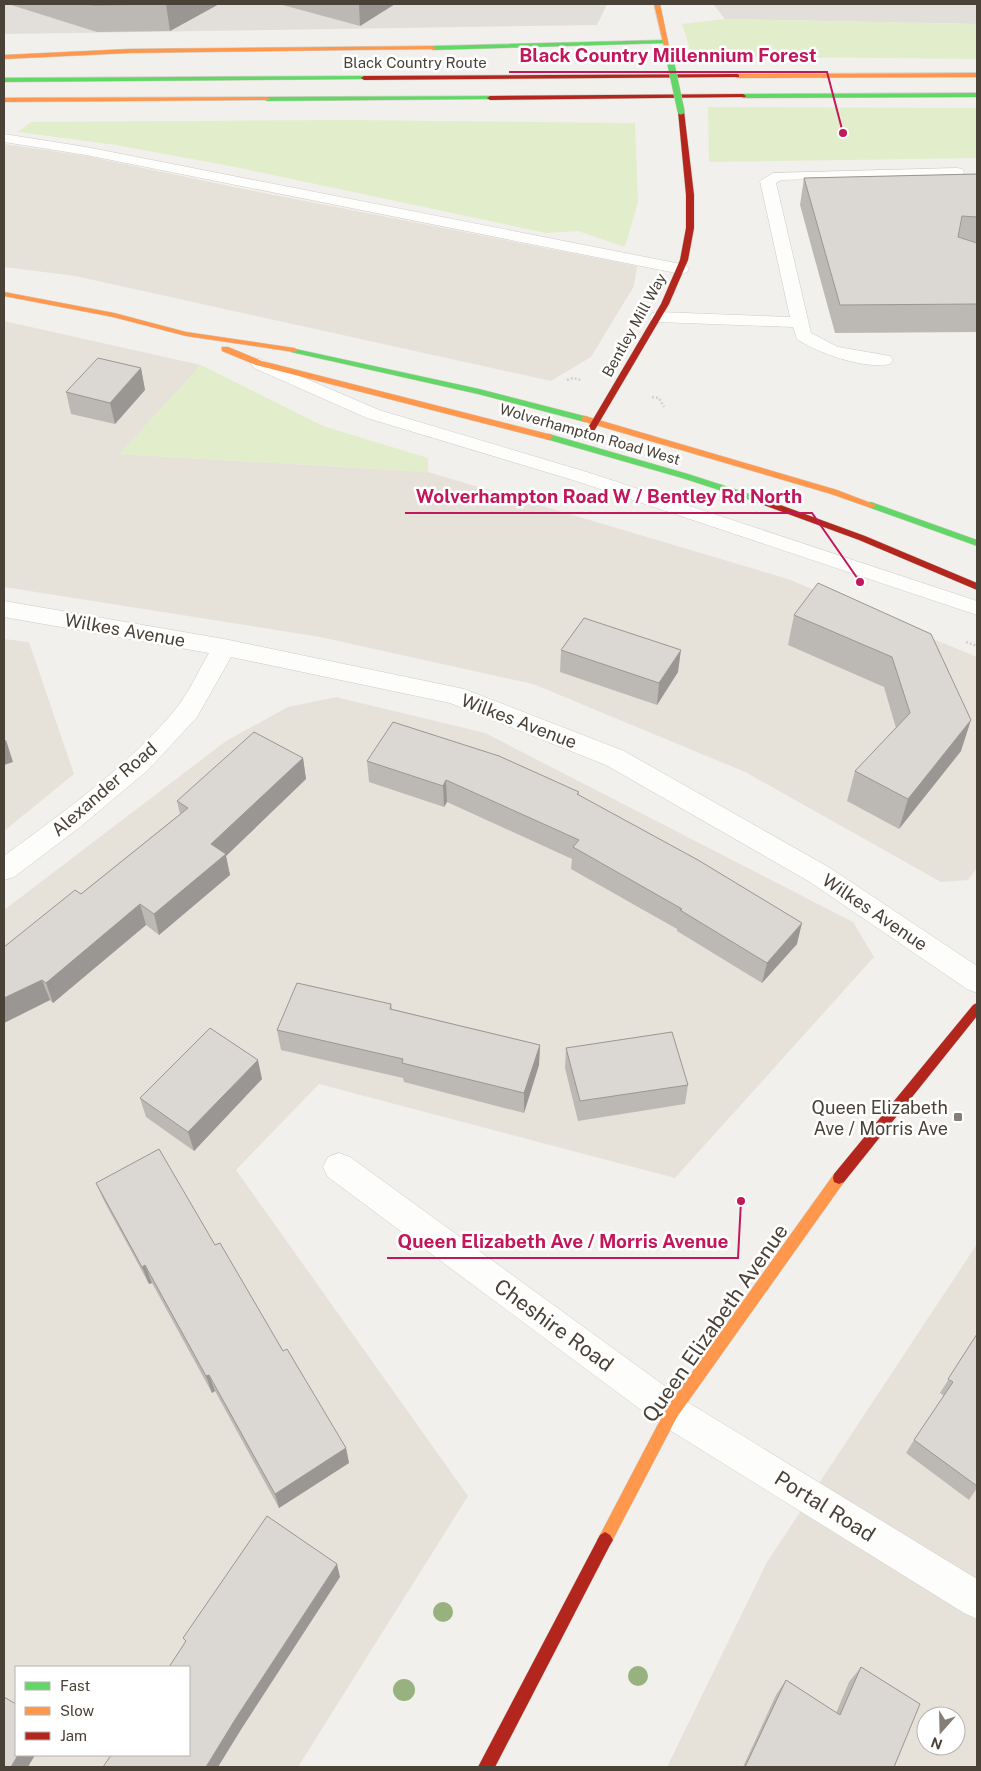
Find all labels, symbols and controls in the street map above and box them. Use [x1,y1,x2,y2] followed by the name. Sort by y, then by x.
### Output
[509,38,827,72] callout: Black Country Millennium Forest
[519,44,817,66] text: Black Country Millennium Forest
[343,54,487,71] street label: Black Country Route
[598,270,670,380] street label: Bentley Mill Way
[498,400,682,468] street label: Wolverhampton Road West
[405,479,812,513] callout: Wolverhampton Road W / Bentley Rd North
[416,485,802,507] text: Wolverhampton Road W / Bentley Rd North
[63,609,187,651] street label: Wilkes Avenue
[458,689,580,753] street label: Wilkes Avenue
[47,738,161,840] street label: Alexander Road
[818,869,932,955] street label: Wilkes Avenue
[812,1097,948,1139] place label: Queen Elizabeth Ave / Morris Ave
[952,1111,964,1123] marker: Queen Elizabeth Ave / Morris Ave
[637,1219,793,1427] street label: Queen Elizabeth Avenue
[387,1224,738,1258] callout: Queen Elizabeth Ave / Morris Avenue
[398,1230,729,1252] text: Queen Elizabeth Ave / Morris Avenue
[490,1273,618,1377] street label: Cheshire Road
[770,1465,880,1547] street label: Portal Road
[15,1666,190,1756] legend
[60,1677,90,1694] text: Fast
[60,1702,95,1719] text: Slow
[916,1706,966,1756] north arrow
[60,1727,87,1744] text: Jam
[929,1734,944,1753] text: N

